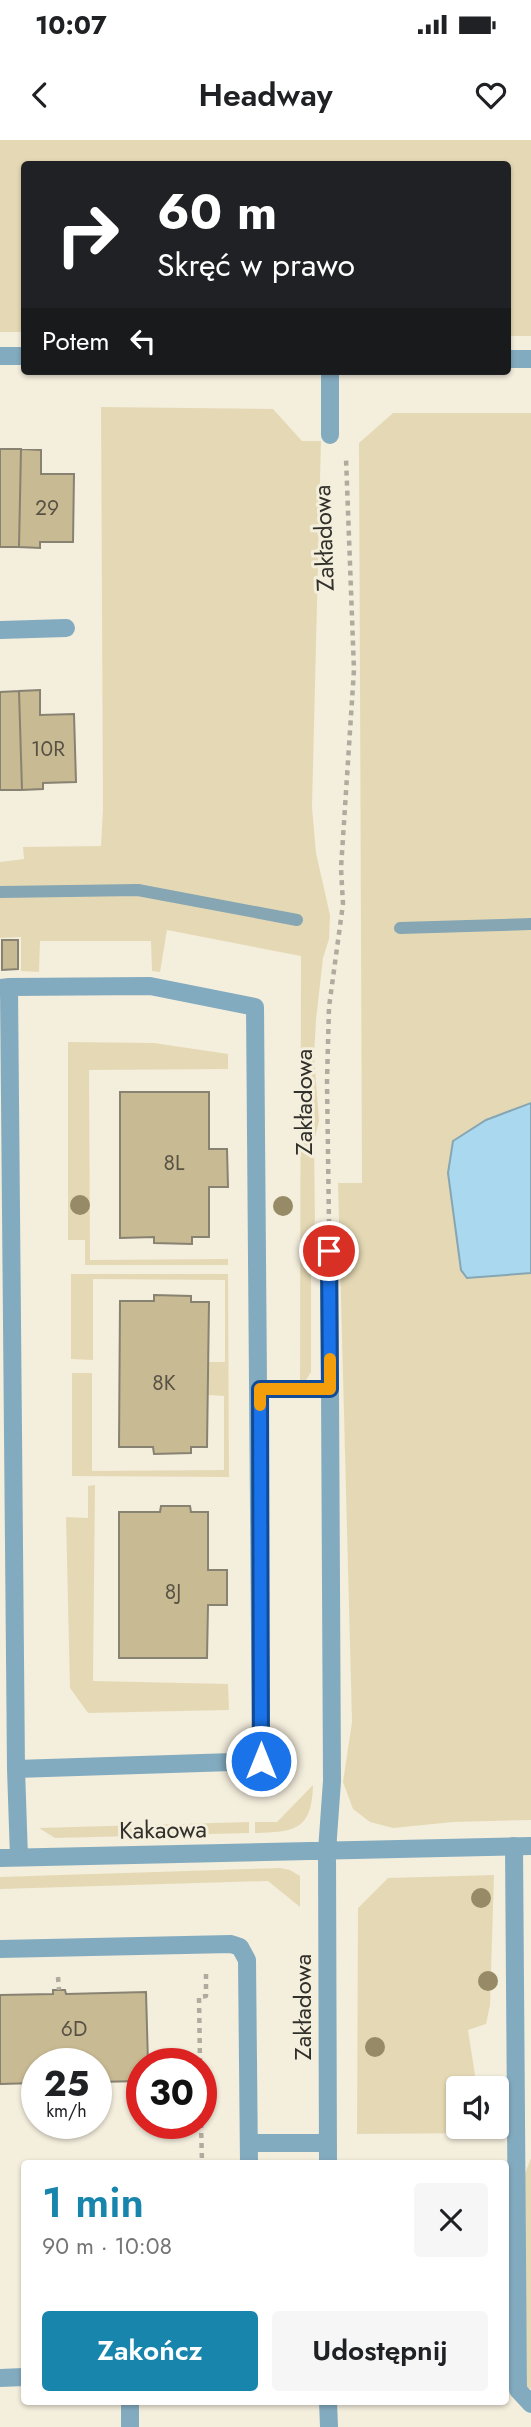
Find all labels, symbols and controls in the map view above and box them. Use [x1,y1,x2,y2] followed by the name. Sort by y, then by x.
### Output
[35,6,107,44] text: 10:07
[198,72,333,118] text: Headway
[21,76,59,114] icon: back
[472,76,510,114] icon: heart
[157,177,277,247] text: 60 m
[42,189,133,280] icon: right
[157,242,355,288] text: Skręć w prawo
[42,322,110,360] text: Potem
[124,322,162,360] icon: left
[304,484,343,592] street label: Zakładowa
[35,493,59,523] house number: 29
[31,734,65,764] house number: 10R
[286,1049,321,1155] street label: Zakładowa
[164,1148,185,1178] house number: 8L
[299,1221,359,1281] pin
[310,1232,348,1270] icon: arrive
[152,1368,176,1398] house number: 8K
[165,1577,181,1607] house number: 8J
[224,1724,298,1798] position arrow
[119,1811,207,1848] street label: Kakaowa
[285,1954,320,2060] street label: Zakładowa
[61,2014,87,2044] house number: 6D
[126,2048,217,2139] speed limit sign: 30
[44,2059,89,2109] text: 25
[446,2076,509,2139] map controls
[446,2076,509,2139] button: sound
[46,2098,87,2124] text: km/h
[42,2172,144,2233] text: 1 min
[414,2183,488,2257] button: close
[42,2229,172,2263] text: 90 m · 10:08
[42,2311,258,2391] button: Zakończ
[272,2311,488,2391] button: Udostępnij

